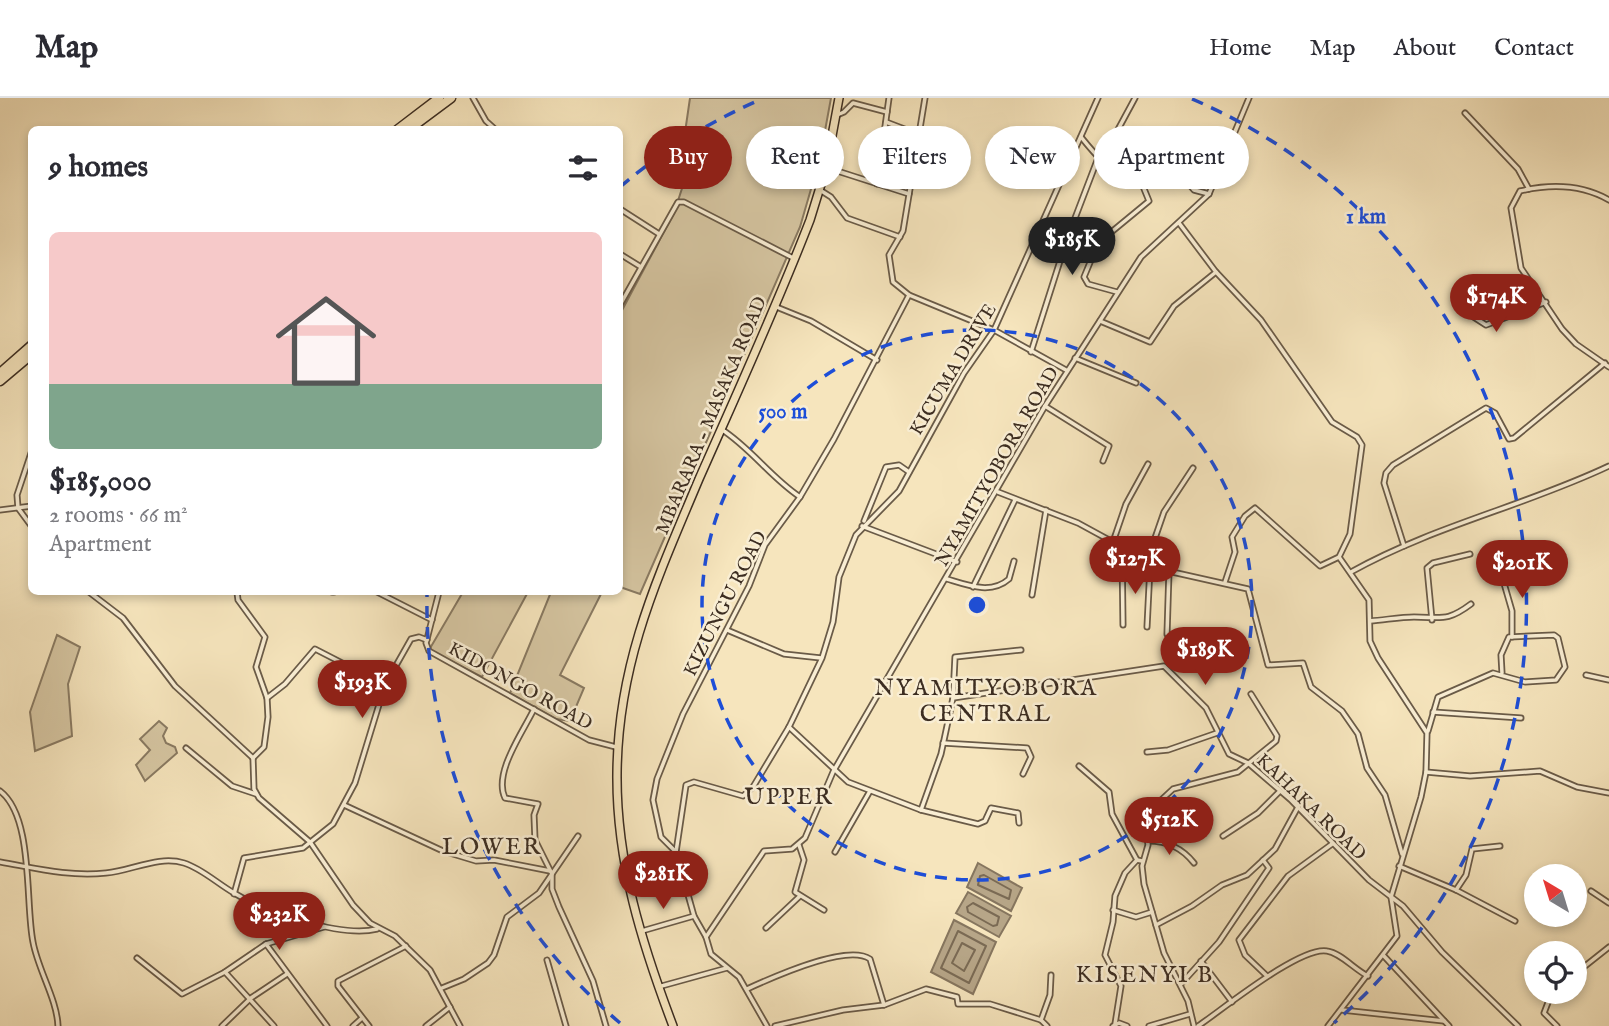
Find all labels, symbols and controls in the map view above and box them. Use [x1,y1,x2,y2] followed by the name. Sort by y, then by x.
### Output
[35,27,98,69] text: Map
[1209,33,1272,64] text: Home
[1310,33,1356,64] text: Map
[1394,33,1456,64] text: About
[1494,33,1574,64] text: Contact
[644,126,732,189] chip: Buy
[746,126,844,189] chip: Rent
[858,126,971,189] chip: Filters
[985,126,1080,189] chip: New
[1094,126,1249,189] chip: Apartment
[49,149,148,187] text: 9 homes
[564,149,602,187] icon: filters
[1346,204,1387,231] text: 1 km
[1023,218,1121,277] pin: $185K
[1044,225,1100,254] text: $185K
[1447,274,1545,334] pin: $174K
[263,278,389,404] icon: home
[1466,282,1526,311] text: $174K
[651,293,773,538] street label: MBARARA - MASAKA ROAD
[905,300,1002,440] street label: KICUMA DRIVE
[931,363,1065,571] street label: NYAMITYOBORA ROAD
[759,399,808,426] text: 500 m
[49,463,152,501] text: $185,000
[49,501,188,530] text: 2 rooms · 66 m²
[679,527,773,681] street label: KIZUNGU ROAD
[49,530,152,559] text: Apartment
[1086,536,1184,596] pin: $127K
[1473,540,1571,600] pin: $201K
[1105,544,1165,573] text: $127K
[1492,548,1552,577] text: $201K
[965,593,989,617] centre of rings
[1156,628,1254,687] pin: $189K
[1177,635,1234,664] text: $189K
[444,637,596,736] street label: KIDONGO ROAD
[313,660,411,720] pin: $193K
[334,668,390,697] text: $193K
[874,674,1098,729] district label: NYAMITYOBORA CENTRAL
[1250,749,1371,866] street label: KAHAKA ROAD
[744,783,834,812] district label: UPPER
[1120,798,1218,857] pin: $512K
[1140,805,1198,834] text: $512K
[442,833,542,862] district label: LOWER
[614,852,712,911] pin: $281K
[634,859,692,888] text: $281K
[1524,864,1587,928] north arrow
[1524,864,1587,1004] map controls
[230,892,328,952] pin: $232K
[249,900,309,929] text: $232K
[1524,941,1587,1004] button: locate
[1076,961,1214,990] district label: KISENYI B

